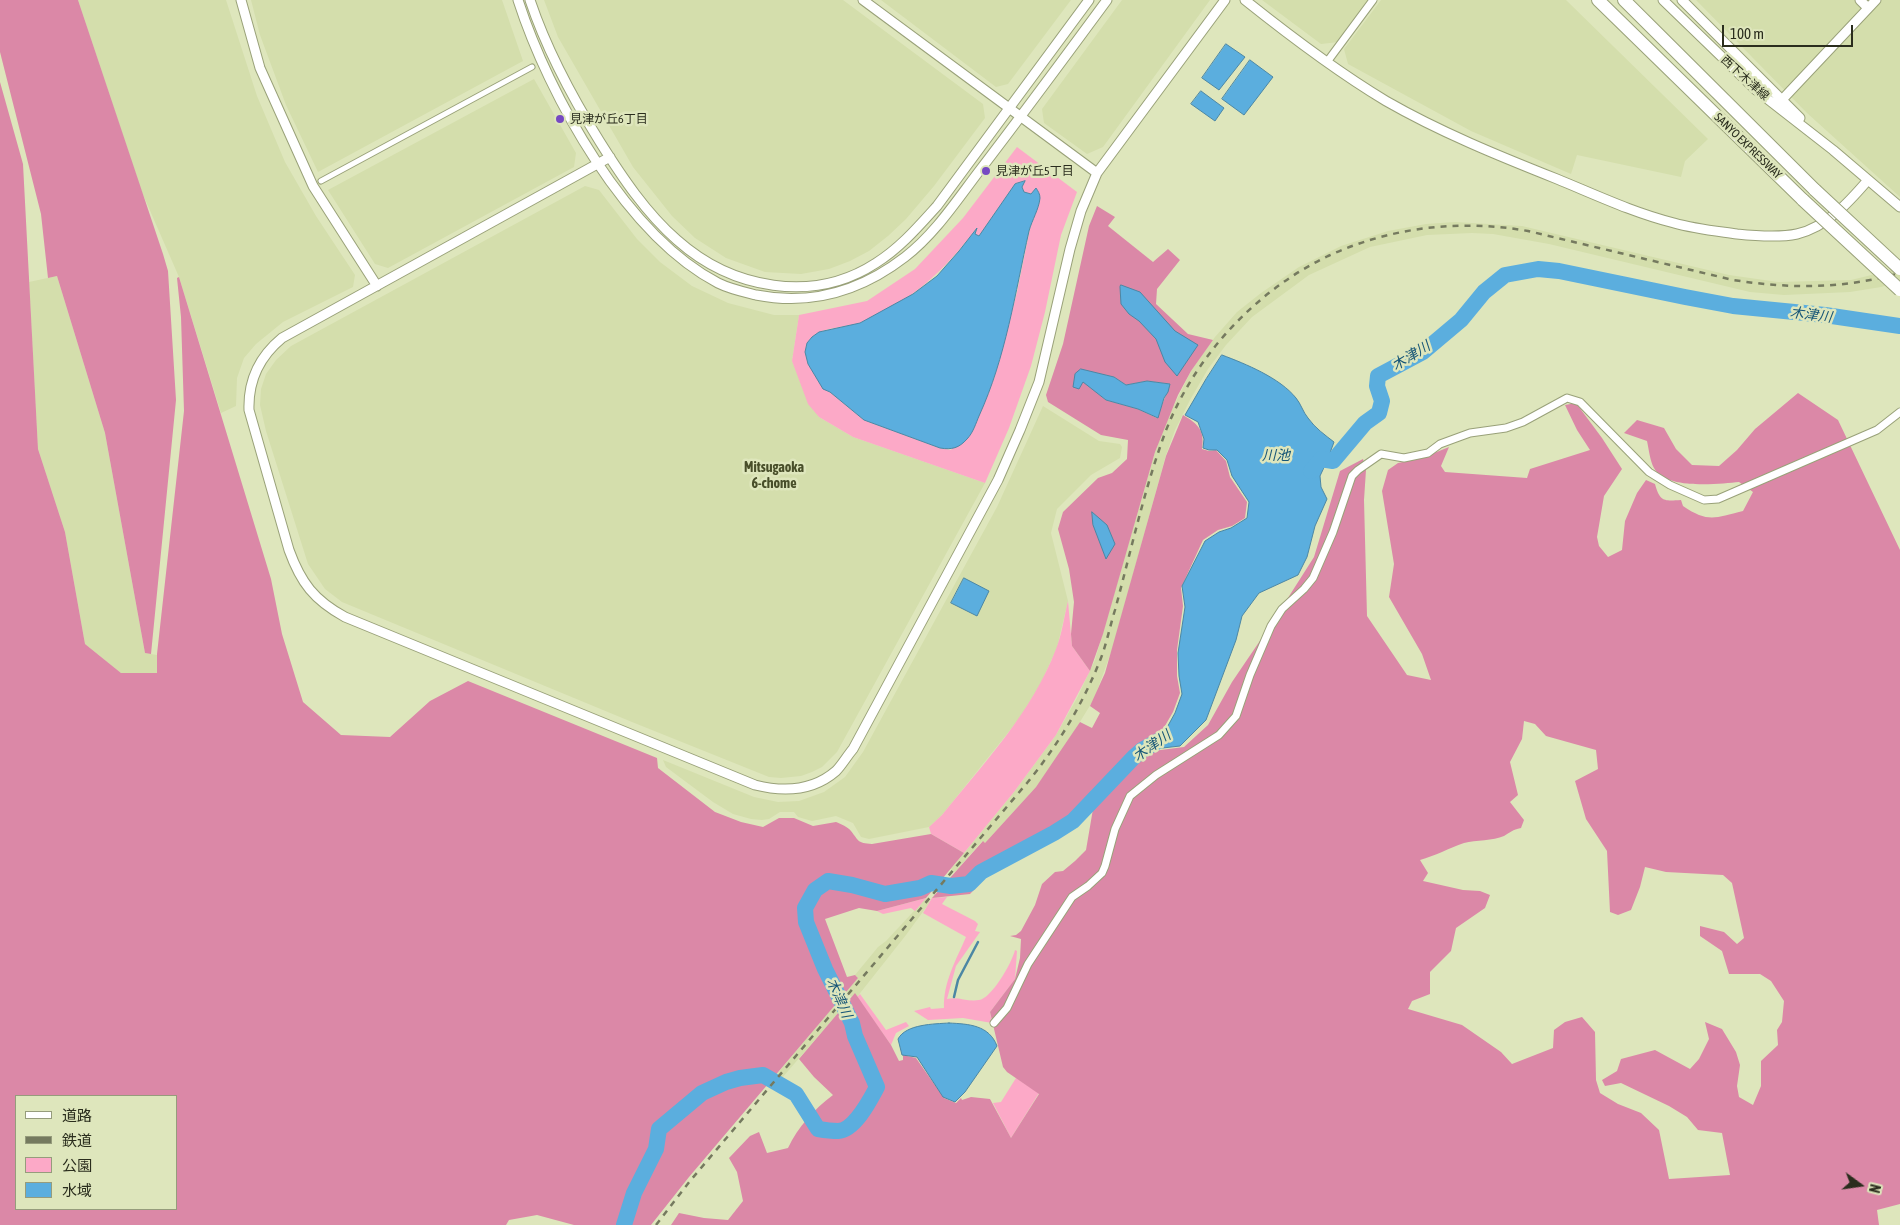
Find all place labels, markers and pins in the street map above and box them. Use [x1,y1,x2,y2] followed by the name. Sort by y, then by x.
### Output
[570,112,648,126] place label: 見津が丘6丁目
[554,113,566,125] marker: 見津が丘6丁目
[996,164,1074,178] place label: 見津が丘5丁目
[980,165,992,177] marker: 見津が丘5丁目

